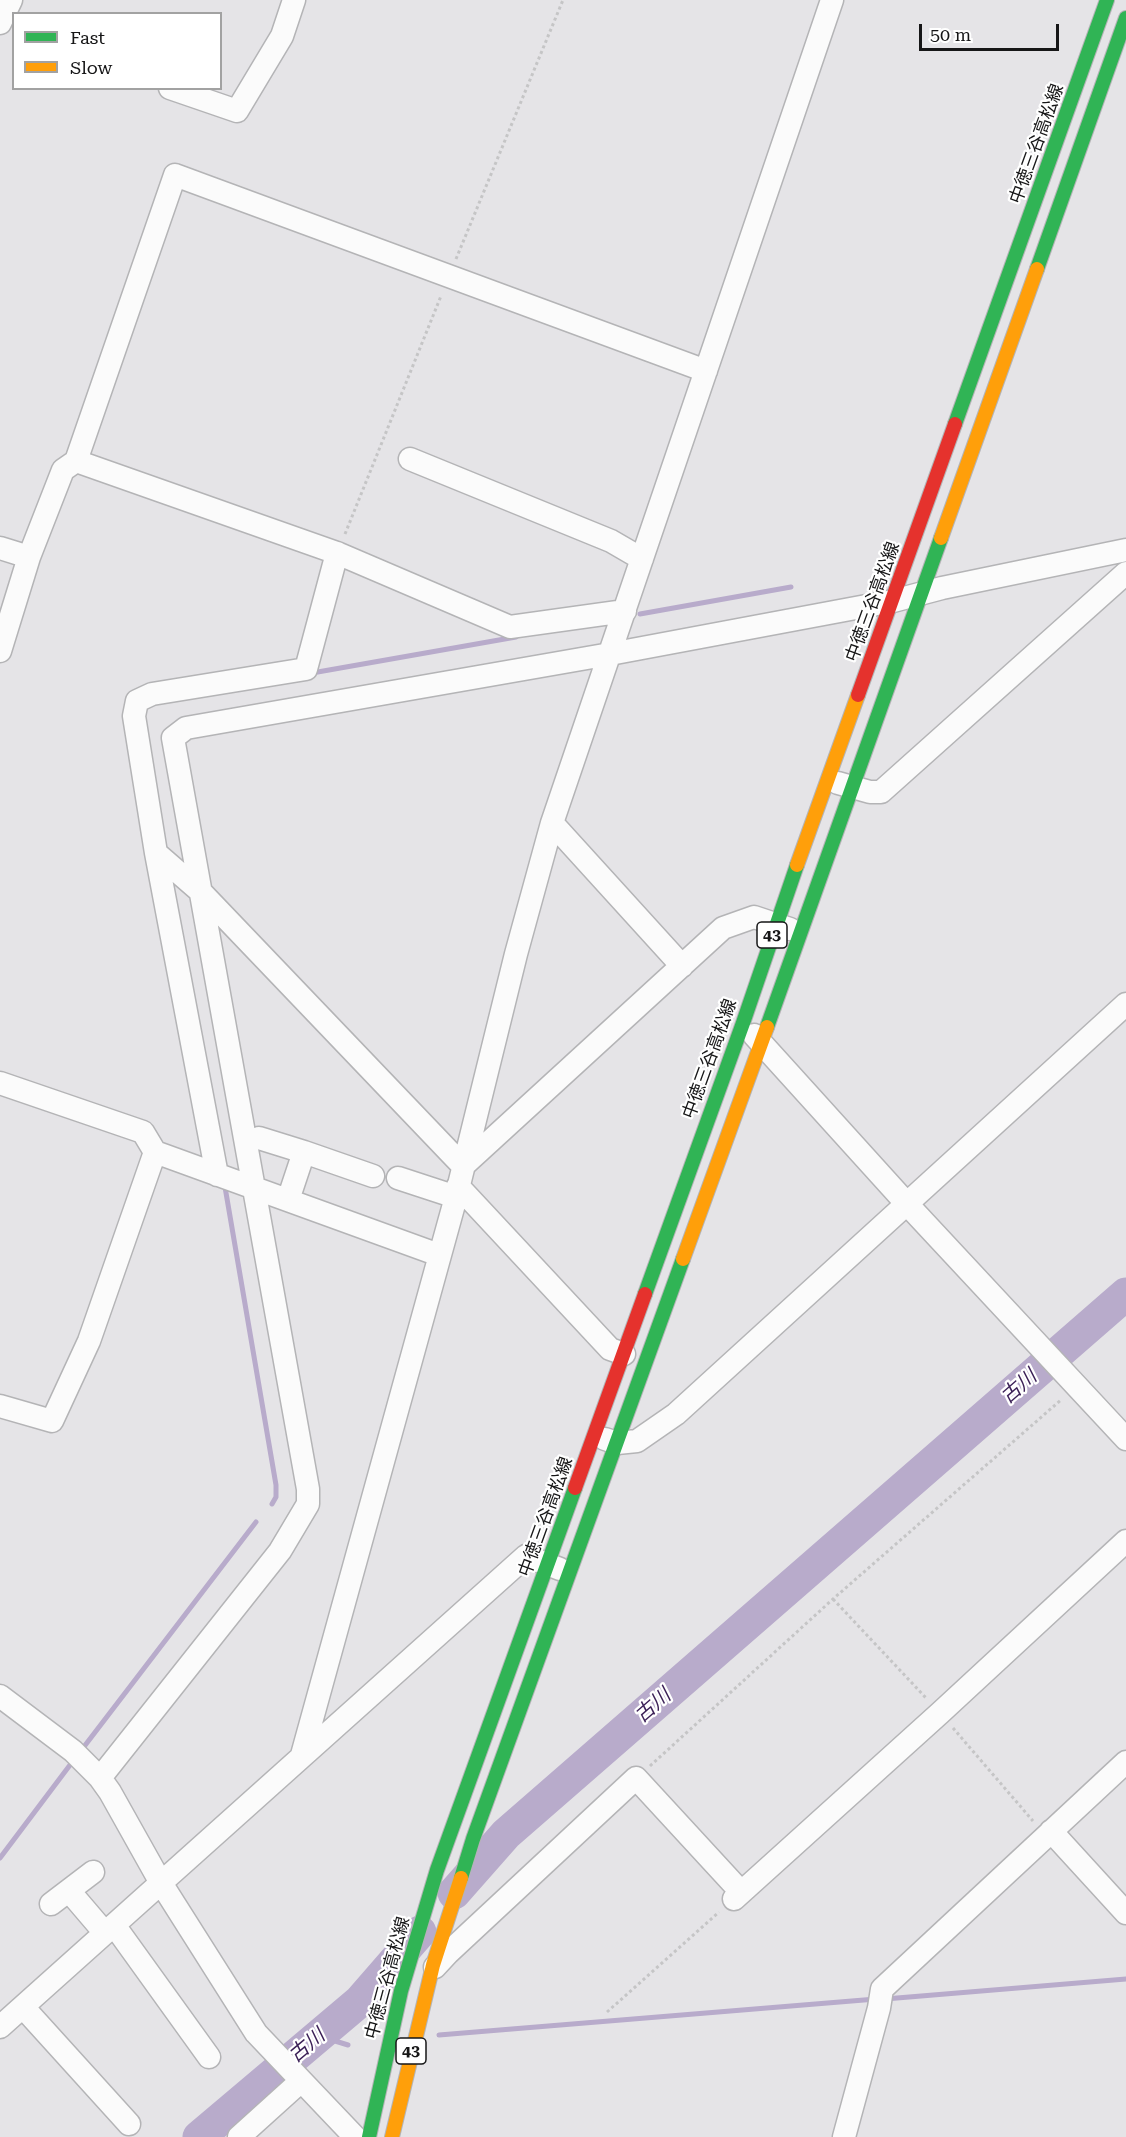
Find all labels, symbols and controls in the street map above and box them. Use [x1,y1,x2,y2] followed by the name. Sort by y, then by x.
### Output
[12,12,222,90] legend
[922,12,1062,50] scale bar
[930,24,971,45] text: 50 m
[70,27,105,48] text: Fast
[70,57,112,78] text: Slow
[1005,81,1069,207] street label: 中徳三谷高松線
[841,539,905,665] street label: 中徳三谷高松線
[757,922,787,948] road number: 43
[678,996,742,1122] street label: 中徳三谷高松線
[996,1365,1042,1409] water label: 古川
[514,1454,578,1580] street label: 中徳三谷高松線
[630,1684,676,1728] water label: 古川
[361,1914,415,2042] street label: 中徳三谷高松線
[284,2024,330,2068] water label: 古川
[396,2038,426,2064] road number: 43

